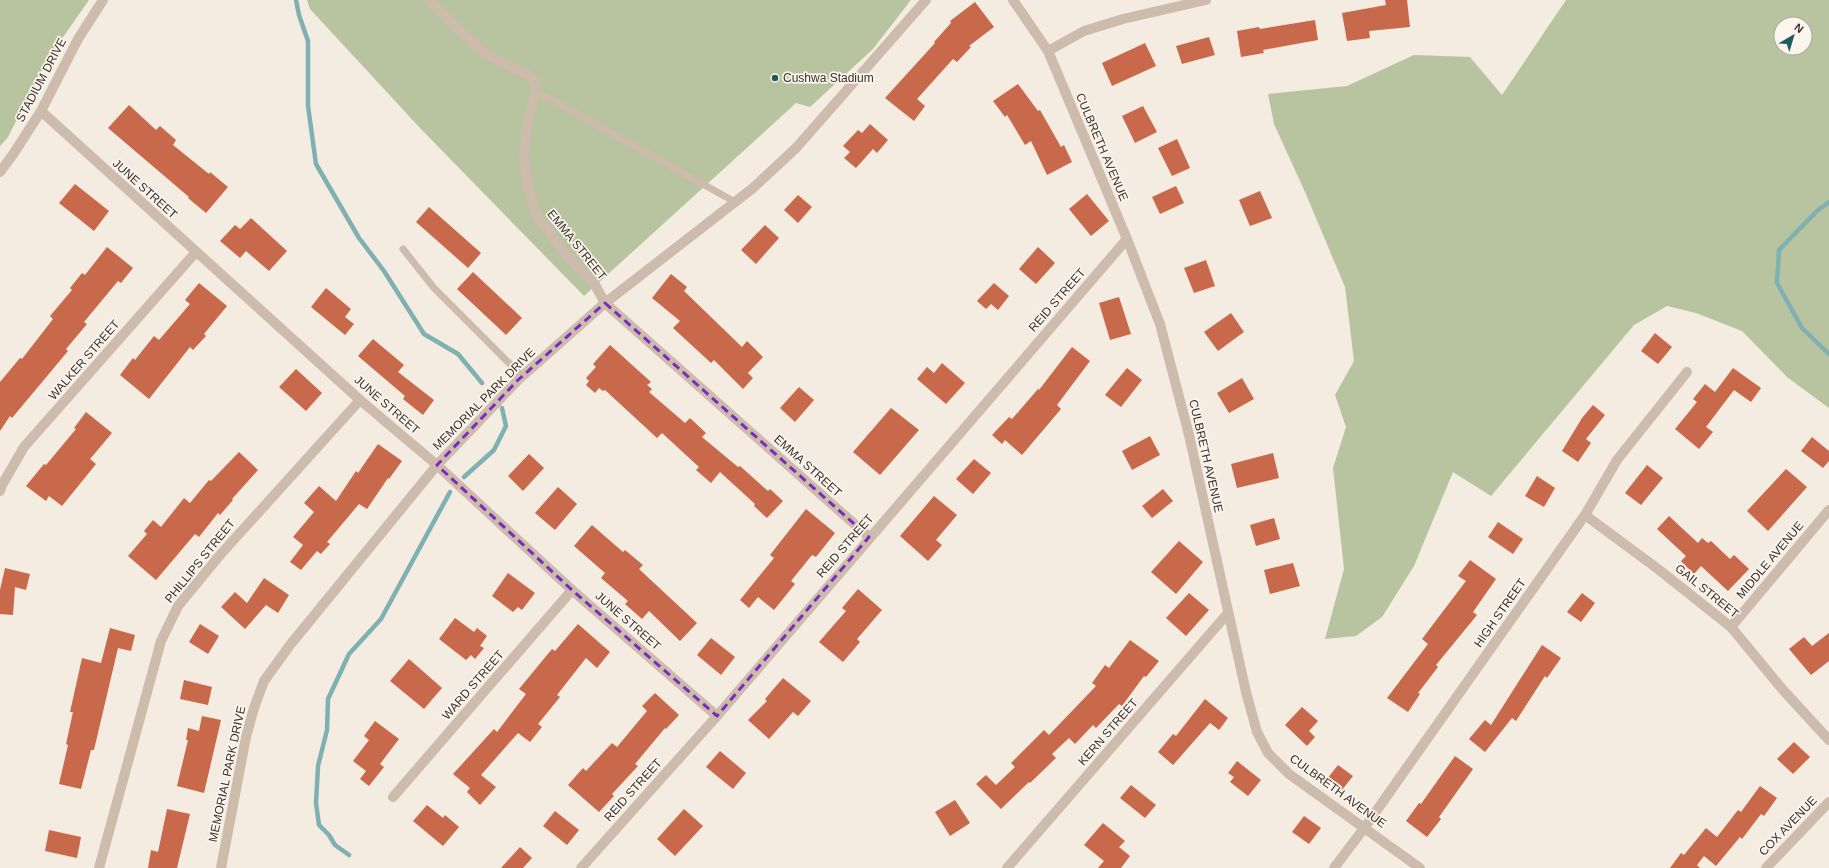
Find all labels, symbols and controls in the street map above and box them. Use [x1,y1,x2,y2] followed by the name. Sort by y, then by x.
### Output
[1773,16,1813,56] north arrow
[1792,21,1806,35] text: N
[13,36,69,124] street label: STADIUM DRIVE
[783,71,874,85] place label: Cushwa Stadium
[770,73,780,83] marker: Cushwa Stadium
[1073,91,1131,203] street label: CULBRETH AVENUE
[110,156,181,222] street label: JUNE STREET
[544,207,610,283] street label: EMMA STREET
[1026,265,1089,335] street label: REID STREET
[46,317,123,403] street label: WALKER STREET
[430,345,538,453] street label: MEMORIAL PARK DRIVE
[351,373,423,438] street label: JUNE STREET
[1186,398,1226,514] street label: CULBRETH AVENUE
[771,432,845,500] street label: EMMA STREET
[814,511,877,581] street label: REID STREET
[162,516,238,606] street label: PHILLIPS STREET
[1734,519,1806,601] street label: MIDDLE AVENUE
[1672,561,1742,621] street label: GAIL STREET
[1471,575,1529,650] street label: HIGH STREET
[592,589,664,654] street label: JUNE STREET
[439,647,507,722] street label: WARD STREET
[1075,695,1141,768] street label: KERN STREET
[206,705,248,843] street label: MEMORIAL PARK DRIVE
[1287,751,1389,831] street label: CULBRETH AVENUE
[601,755,665,824] street label: REID STREET
[1756,793,1820,859] street label: COX AVENUE

